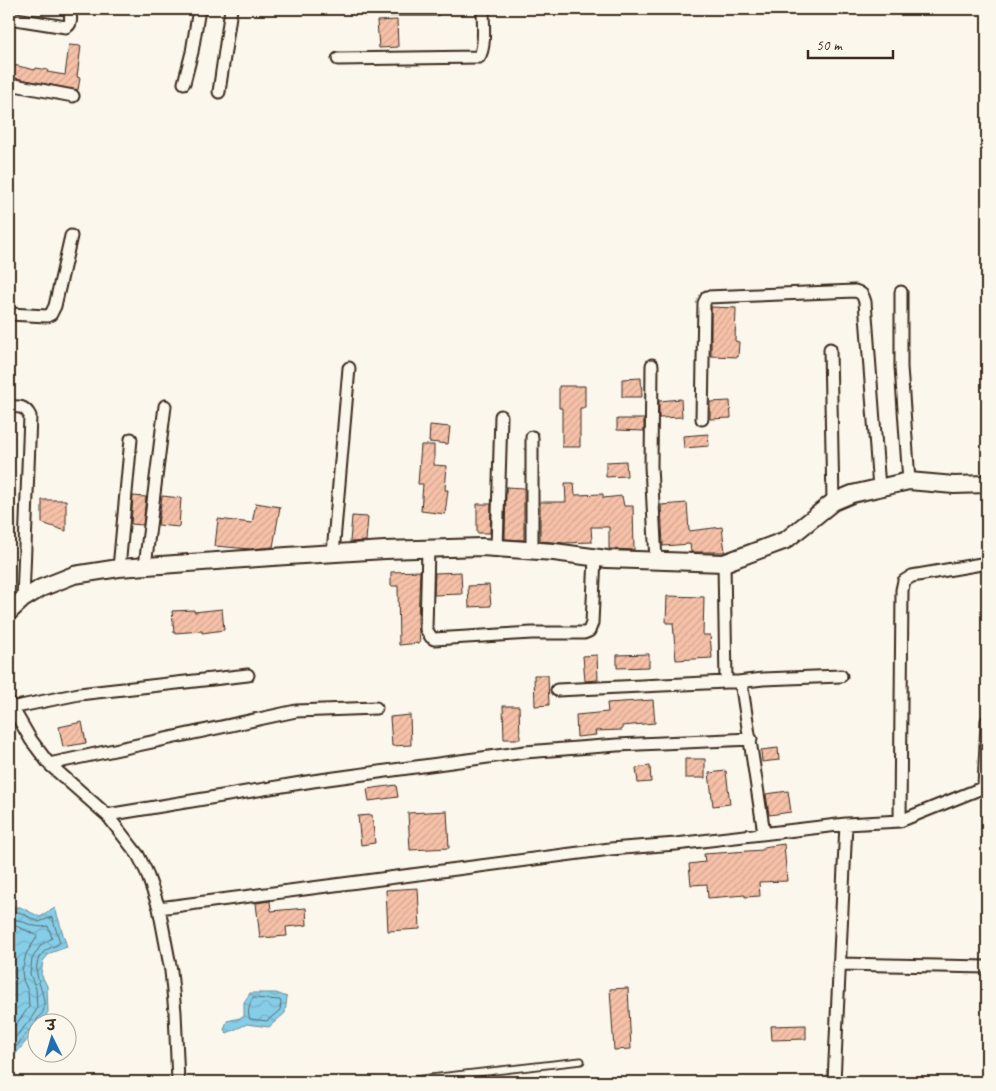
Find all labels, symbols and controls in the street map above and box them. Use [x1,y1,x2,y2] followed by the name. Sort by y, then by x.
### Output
[808,28,894,60] scale bar
[816,36,843,55] text: 50 m
[28,1014,78,1064] north arrow
[44,1017,58,1035] text: उ

